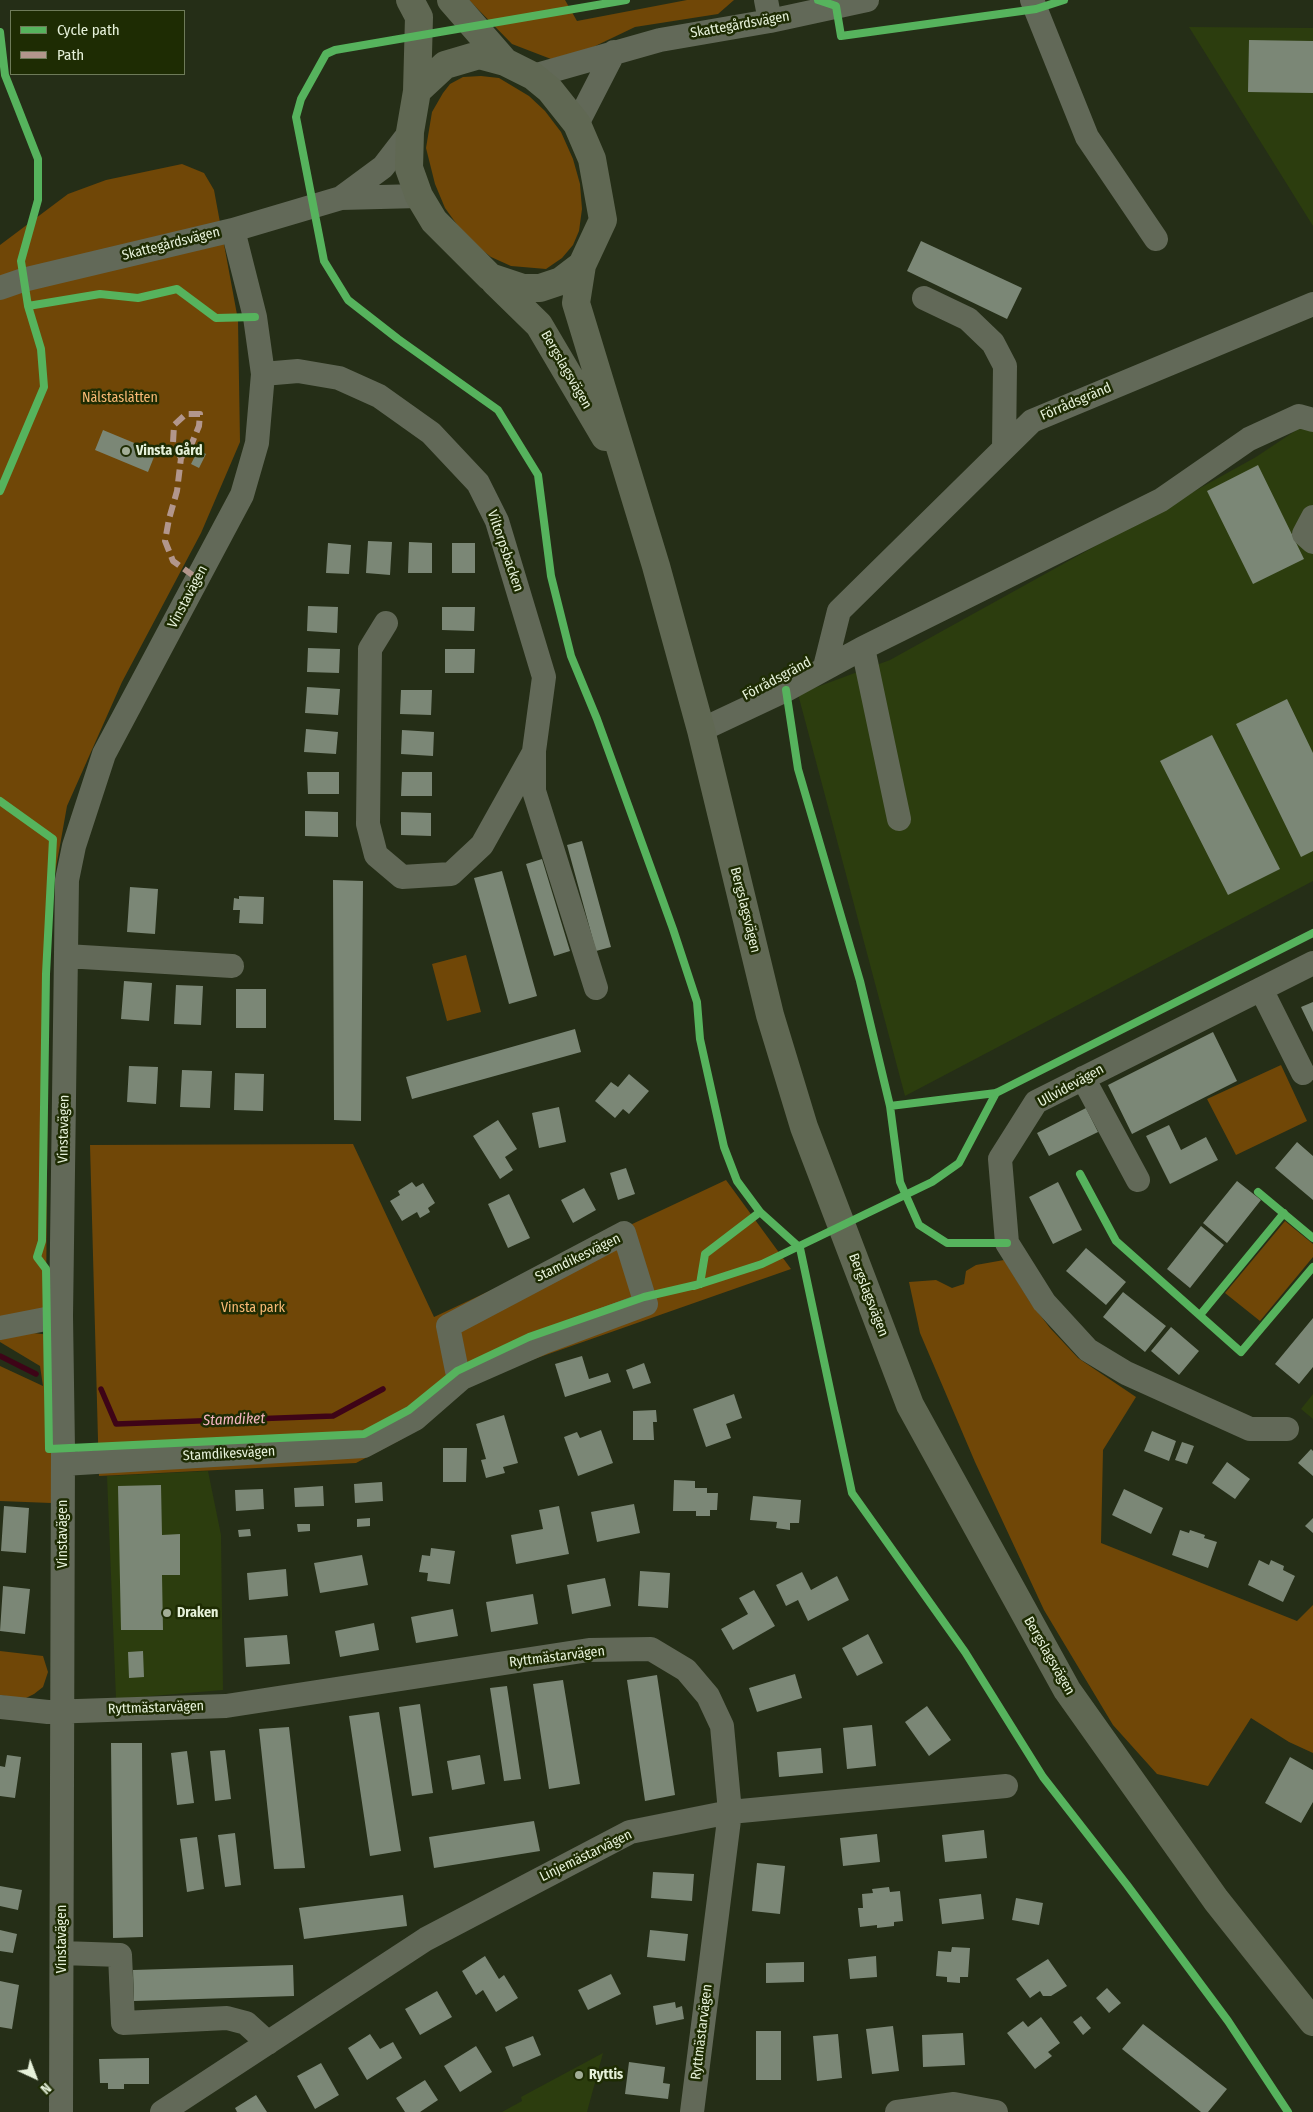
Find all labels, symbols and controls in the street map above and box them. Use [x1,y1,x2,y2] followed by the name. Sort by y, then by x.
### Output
[689,8,791,42] street label: Skattegårdsvägen
[10,10,185,75] legend
[57,21,120,39] text: Cycle path
[57,46,84,64] text: Path
[120,224,222,264] street label: Skattegårdsvägen
[537,328,595,412] street label: Bergslagsvägen
[1038,380,1114,424] street label: Förrådsgränd
[82,390,158,406] park label: Nälstaslätten
[136,443,203,459] place label: Vinsta Gård
[120,445,132,457] marker: Vinsta Gård
[483,508,527,594] street label: Viltorpsbacken
[164,563,212,631] street label: Vinstavägen
[740,654,814,704] street label: Förrådsgränd
[726,865,764,955] street label: Bergslagsvägen
[1035,1061,1107,1111] street label: Ullvidevägen
[55,1095,73,1163] street label: Vinstavägen
[533,1230,623,1286] street label: Stamdikesvägen
[844,1251,892,1339] street label: Bergslagsvägen
[221,1300,285,1316] park label: Vinsta park
[203,1410,265,1430] water label: Stamdiket
[182,1443,276,1465] street label: Stamdikesvägen
[55,1500,71,1568] street label: Vinstavägen
[177,1605,218,1621] place label: Draken
[161,1607,173,1619] marker: Draken
[1020,1614,1078,1698] street label: Bergslagsvägen
[508,1643,606,1671] street label: Ryttmästarvägen
[108,1698,204,1718] street label: Ryttmästarvägen
[537,1826,635,1886] street label: Linjemästarvägen
[54,1905,70,1973] street label: Vinstavägen
[688,1983,716,2081] street label: Ryttmästarvägen
[10,2052,60,2102] north arrow
[589,2067,623,2083] place label: Ryttis
[573,2069,585,2081] marker: Ryttis
[37,2079,54,2097] text: N

